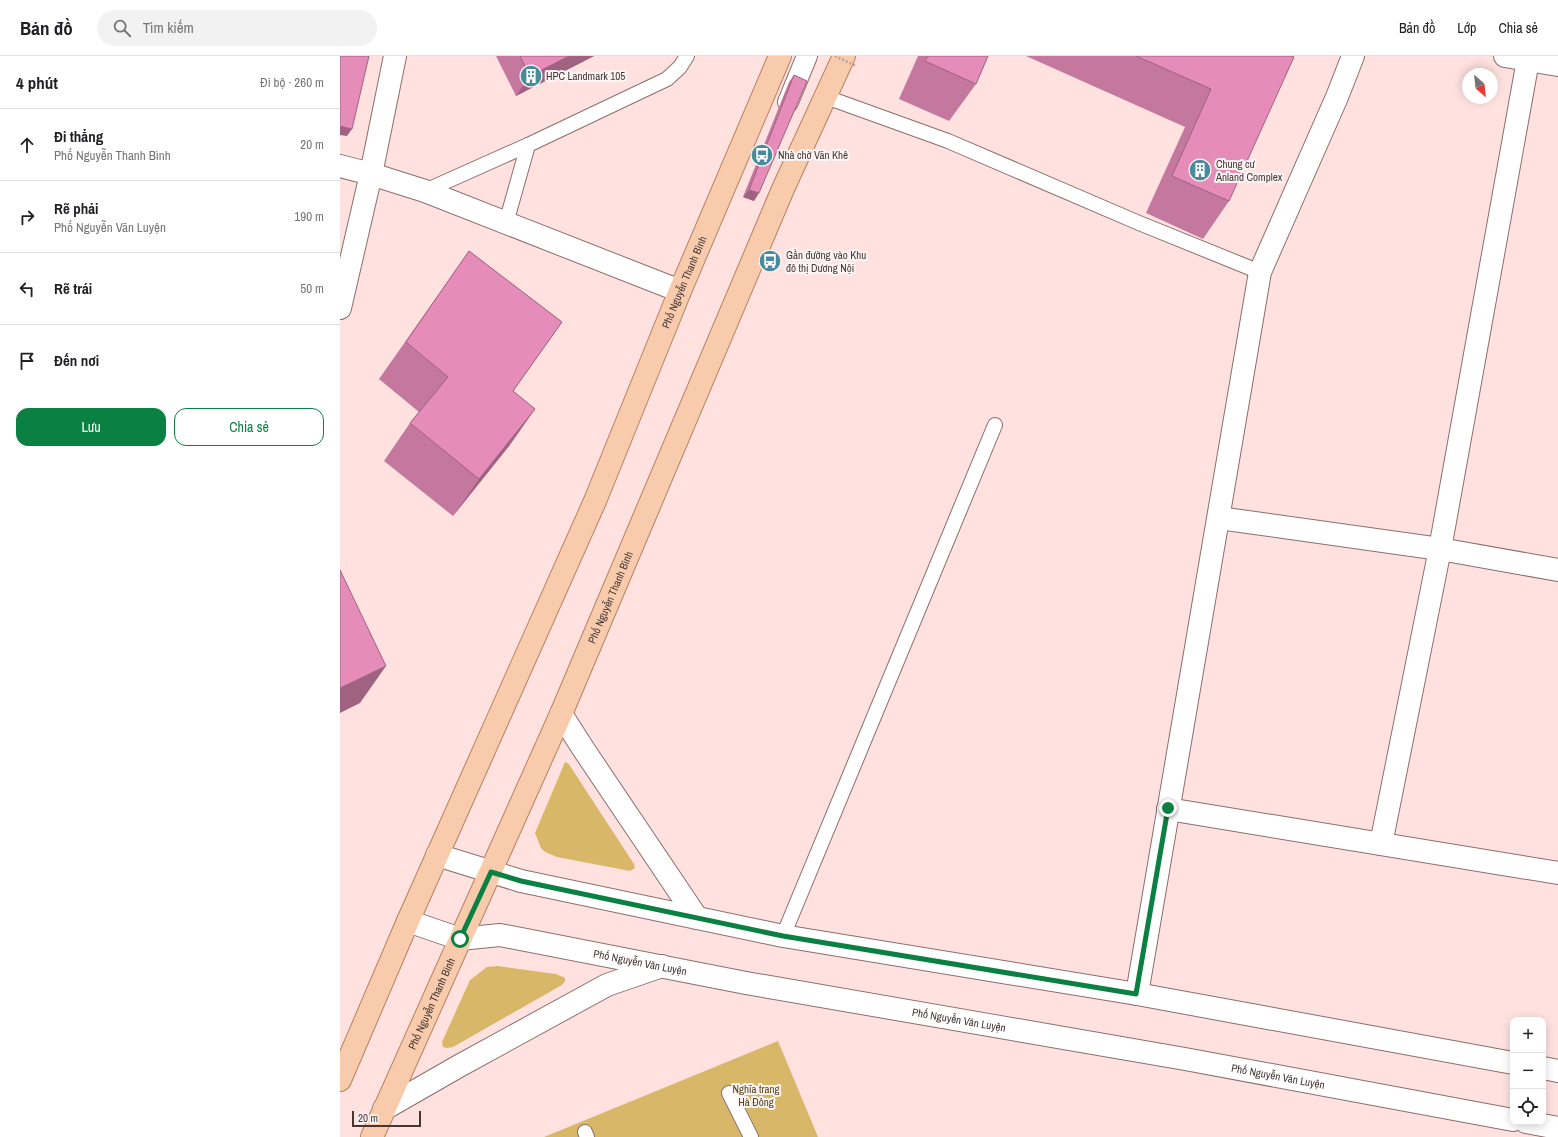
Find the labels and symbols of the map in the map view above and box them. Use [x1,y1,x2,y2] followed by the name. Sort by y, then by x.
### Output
[518,63,544,89] building icon: HPC Landmark 105
[1462,68,1498,104] north arrow
[546,69,625,83] place label: HPC Landmark 105
[749,142,775,168] bus stop icon: Nhà chờ Văn Khê
[778,148,848,162] place label: Nhà chờ Văn Khê
[1187,157,1213,183] building icon: Chung cư Anland Complex
[1215,157,1283,184] place label: Chung cư Anland Complex
[659,234,710,330] street label: Phố Nguyễn Thanh Bình
[757,248,783,274] bus stop icon: Gần đường vào Khu đô thị Dương Nội
[786,248,866,275] place label: Gần đường vào Khu đô thị Dương Nội
[585,549,636,646] street label: Phố Nguyễn Thanh Bình
[1159,799,1177,817] route end
[451,930,469,948] route start
[592,946,688,978] street label: Phố Nguyễn Văn Luyện
[405,956,458,1052] street label: Phố Nguyễn Thanh Bình
[911,1005,1007,1035] street label: Phố Nguyễn Văn Luyện
[1230,1061,1326,1092] street label: Phố Nguyễn Văn Luyện
[732,1082,780,1109] park label: Nghĩa trang Hà Đông
[352,1109,421,1128] scale bar

